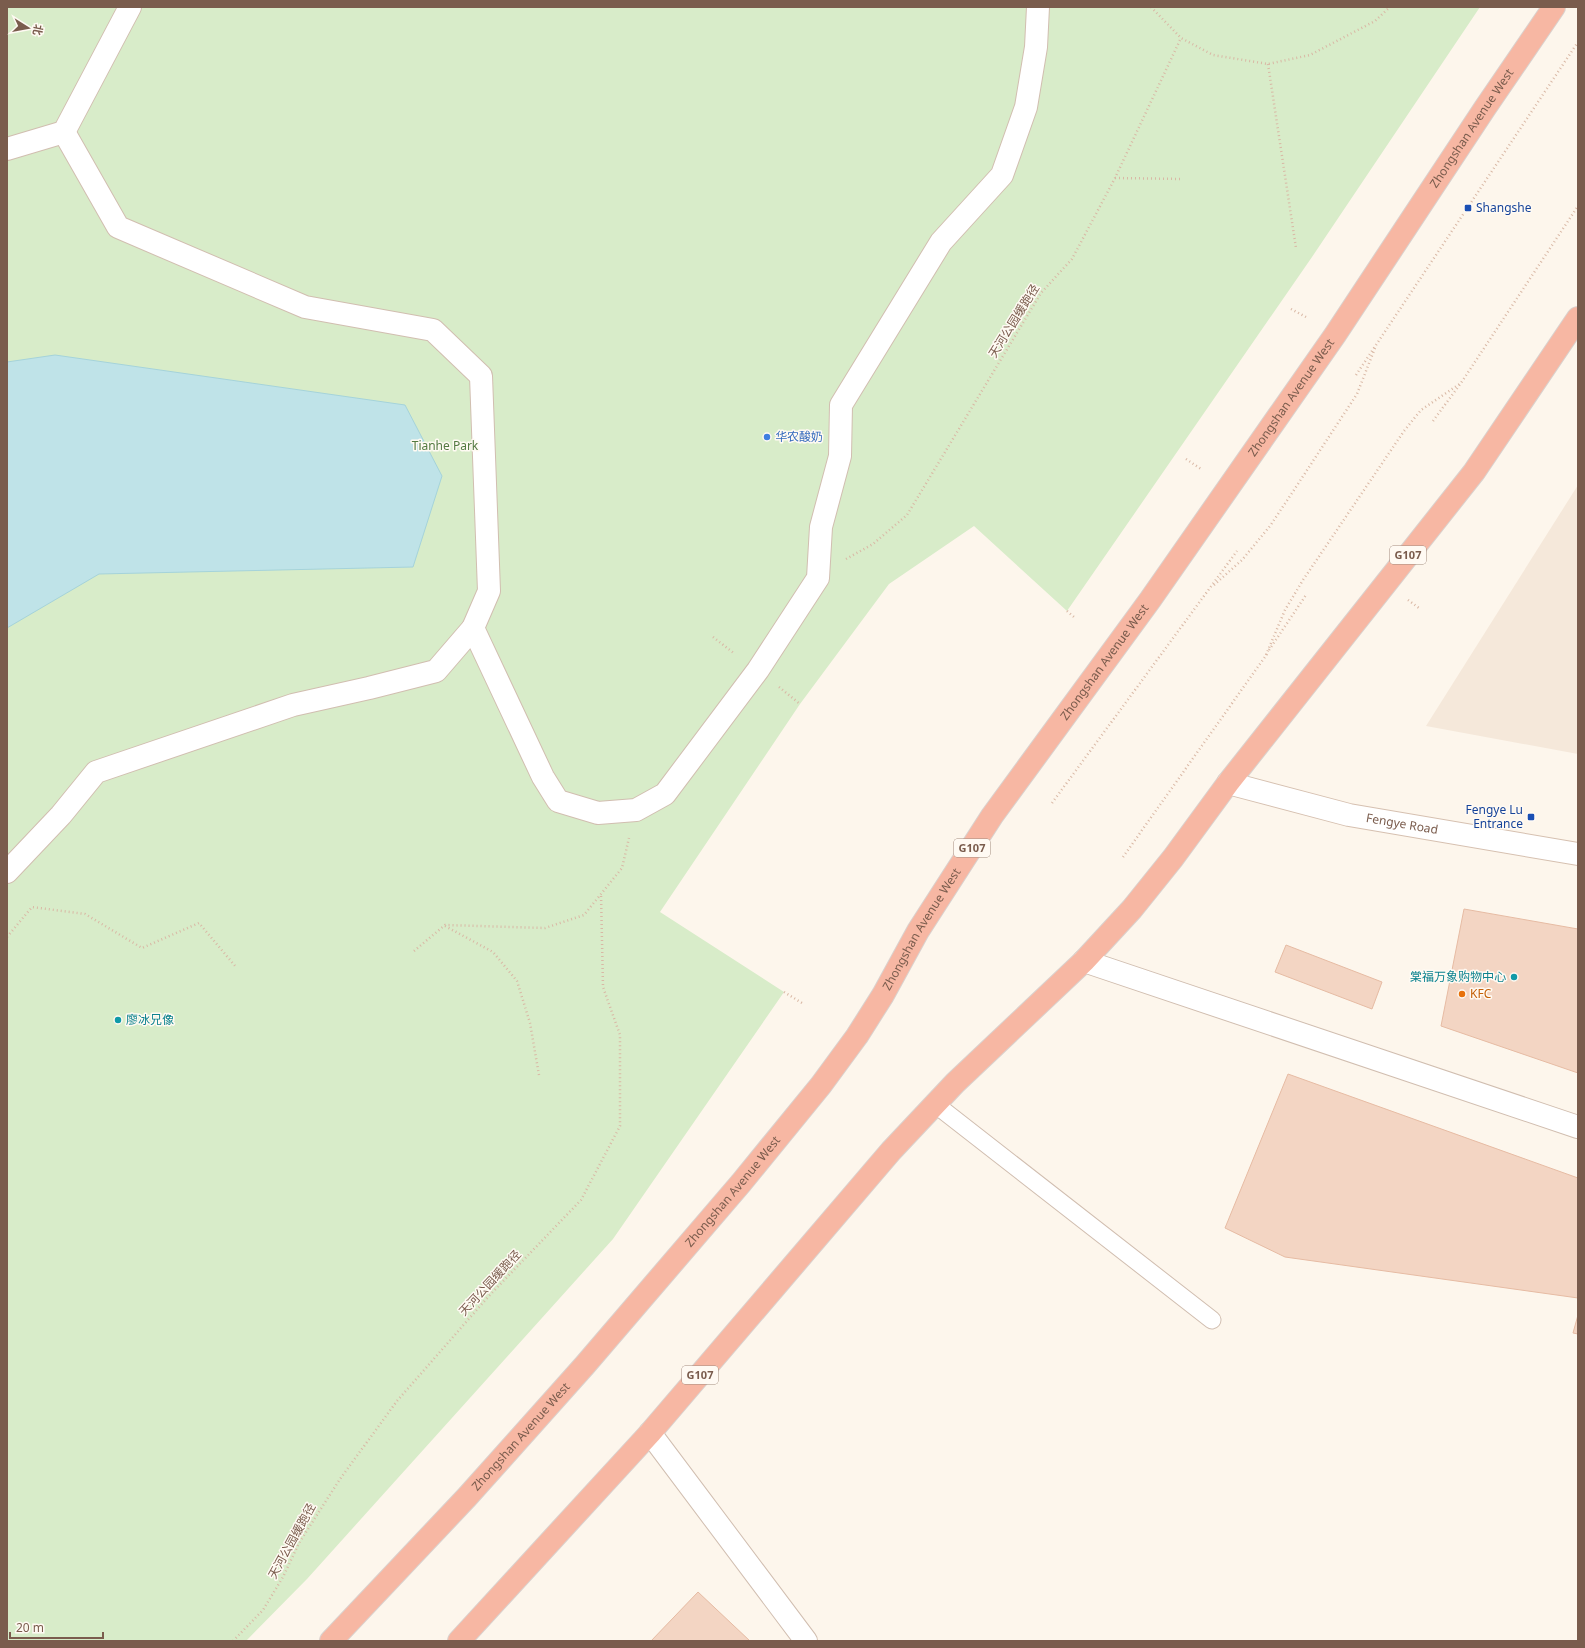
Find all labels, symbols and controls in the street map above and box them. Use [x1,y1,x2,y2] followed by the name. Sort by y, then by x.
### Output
[8,8,48,48] north arrow
[30,23,47,37] text: 北
[1426,65,1518,191] street label: Zhongshan Avenue West
[1476,199,1532,216] place label: Shangshe
[1463,203,1473,213] marker: Shangshe
[984,281,1043,361] street label: 天河公园缓跑径
[1244,334,1338,459] street label: Zhongshan Avenue West
[775,428,823,445] place label: 华农酸奶
[762,432,772,442] marker: 华农酸奶
[412,437,479,454] park label: Tianhe Park
[1390,546,1426,564] road number: G107
[1056,600,1153,723] street label: Zhongshan Avenue West
[1465,801,1523,832] place label: Fengye Lu Entrance
[1365,809,1439,838] street label: Fengye Road
[1526,812,1536,822] marker: Fengye Lu Entrance
[954,839,990,857] road number: G107
[878,864,965,993] street label: Zhongshan Avenue West
[1410,968,1506,985] place label: 棠福万象购物中心
[1509,972,1519,982] marker: 棠福万象购物中心
[1470,985,1492,1002] place label: KFC
[1457,989,1467,999] marker: KFC
[126,1011,174,1028] place label: 廖冰兄像
[113,1015,123,1025] marker: 廖冰兄像
[681,1132,784,1250] street label: Zhongshan Avenue West
[455,1246,525,1319] street label: 天河公园缓跑径
[682,1366,718,1384] road number: G107
[468,1378,574,1494] street label: Zhongshan Avenue West
[264,1500,319,1582] street label: 天河公园缓跑径
[10,1614,103,1640] scale bar
[16,1619,44,1636] text: 20 m

